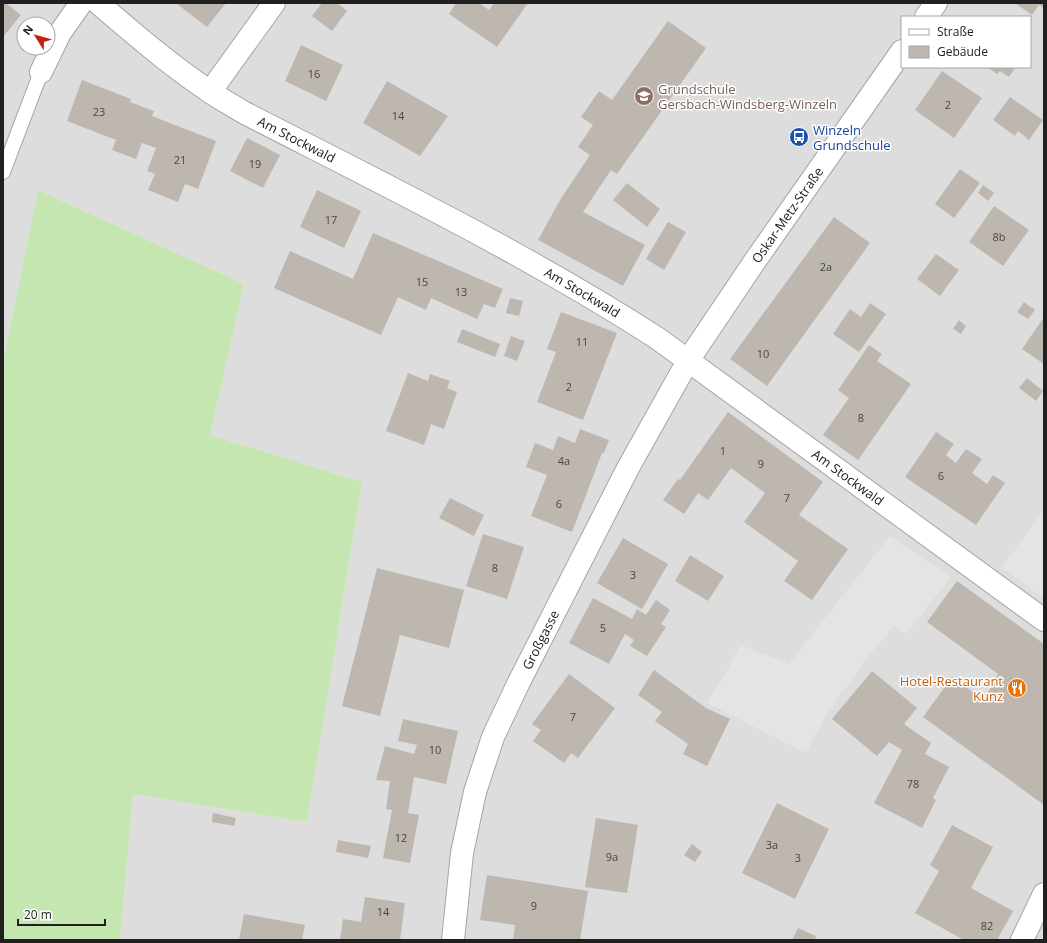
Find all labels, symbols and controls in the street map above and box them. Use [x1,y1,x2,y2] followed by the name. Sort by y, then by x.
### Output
[16,16,56,56] north arrow
[901,16,1031,68] legend
[19,22,36,38] text: N
[937,23,974,40] text: Straße
[937,43,988,60] text: Gebäude
[308,66,320,81] house number: 16
[658,80,837,113] place label: Grundschule Gersbach-Windsberg-Winzeln
[633,85,655,107] school or university icon: Grundschule Gersbach-Windsberg-Winzeln
[945,97,951,112] house number: 2
[93,104,105,119] house number: 23
[392,108,405,123] house number: 14
[255,112,339,167] street label: Am Stockwald
[813,121,891,154] place label: Winzeln Grundschule
[788,126,810,148] bus stop icon: Winzeln Grundschule
[174,152,186,167] house number: 21
[249,156,261,171] house number: 19
[747,163,827,267] street label: Oskar-Metz-Straße
[325,212,337,227] house number: 17
[992,229,1006,244] house number: 8b
[820,259,832,274] house number: 2a
[541,263,623,322] street label: Am Stockwald
[416,274,428,289] house number: 15
[455,284,467,299] house number: 13
[576,334,588,349] house number: 11
[757,346,769,361] house number: 10
[566,379,572,394] house number: 2
[858,410,864,425] house number: 8
[720,443,726,458] house number: 1
[808,445,888,510] street label: Am Stockwald
[558,453,570,468] house number: 4a
[758,456,764,471] house number: 9
[938,468,944,483] house number: 6
[784,490,790,505] house number: 7
[556,496,562,511] house number: 6
[492,560,498,575] house number: 8
[630,567,636,582] house number: 3
[518,607,563,673] street label: Großgasse
[600,620,606,635] house number: 5
[900,672,1003,705] place label: Hotel-Restaurant Kunz
[1006,677,1028,699] restaurant icon: Hotel-Restaurant Kunz
[570,709,576,724] house number: 7
[429,742,441,757] house number: 10
[907,776,919,791] house number: 78
[395,830,407,845] house number: 12
[766,837,778,852] house number: 3a
[606,849,618,864] house number: 9a
[795,850,801,865] house number: 3
[531,898,537,913] house number: 9
[18,901,105,927] scale bar
[377,904,390,919] house number: 14
[24,906,52,923] text: 20 m
[981,918,993,933] house number: 82

